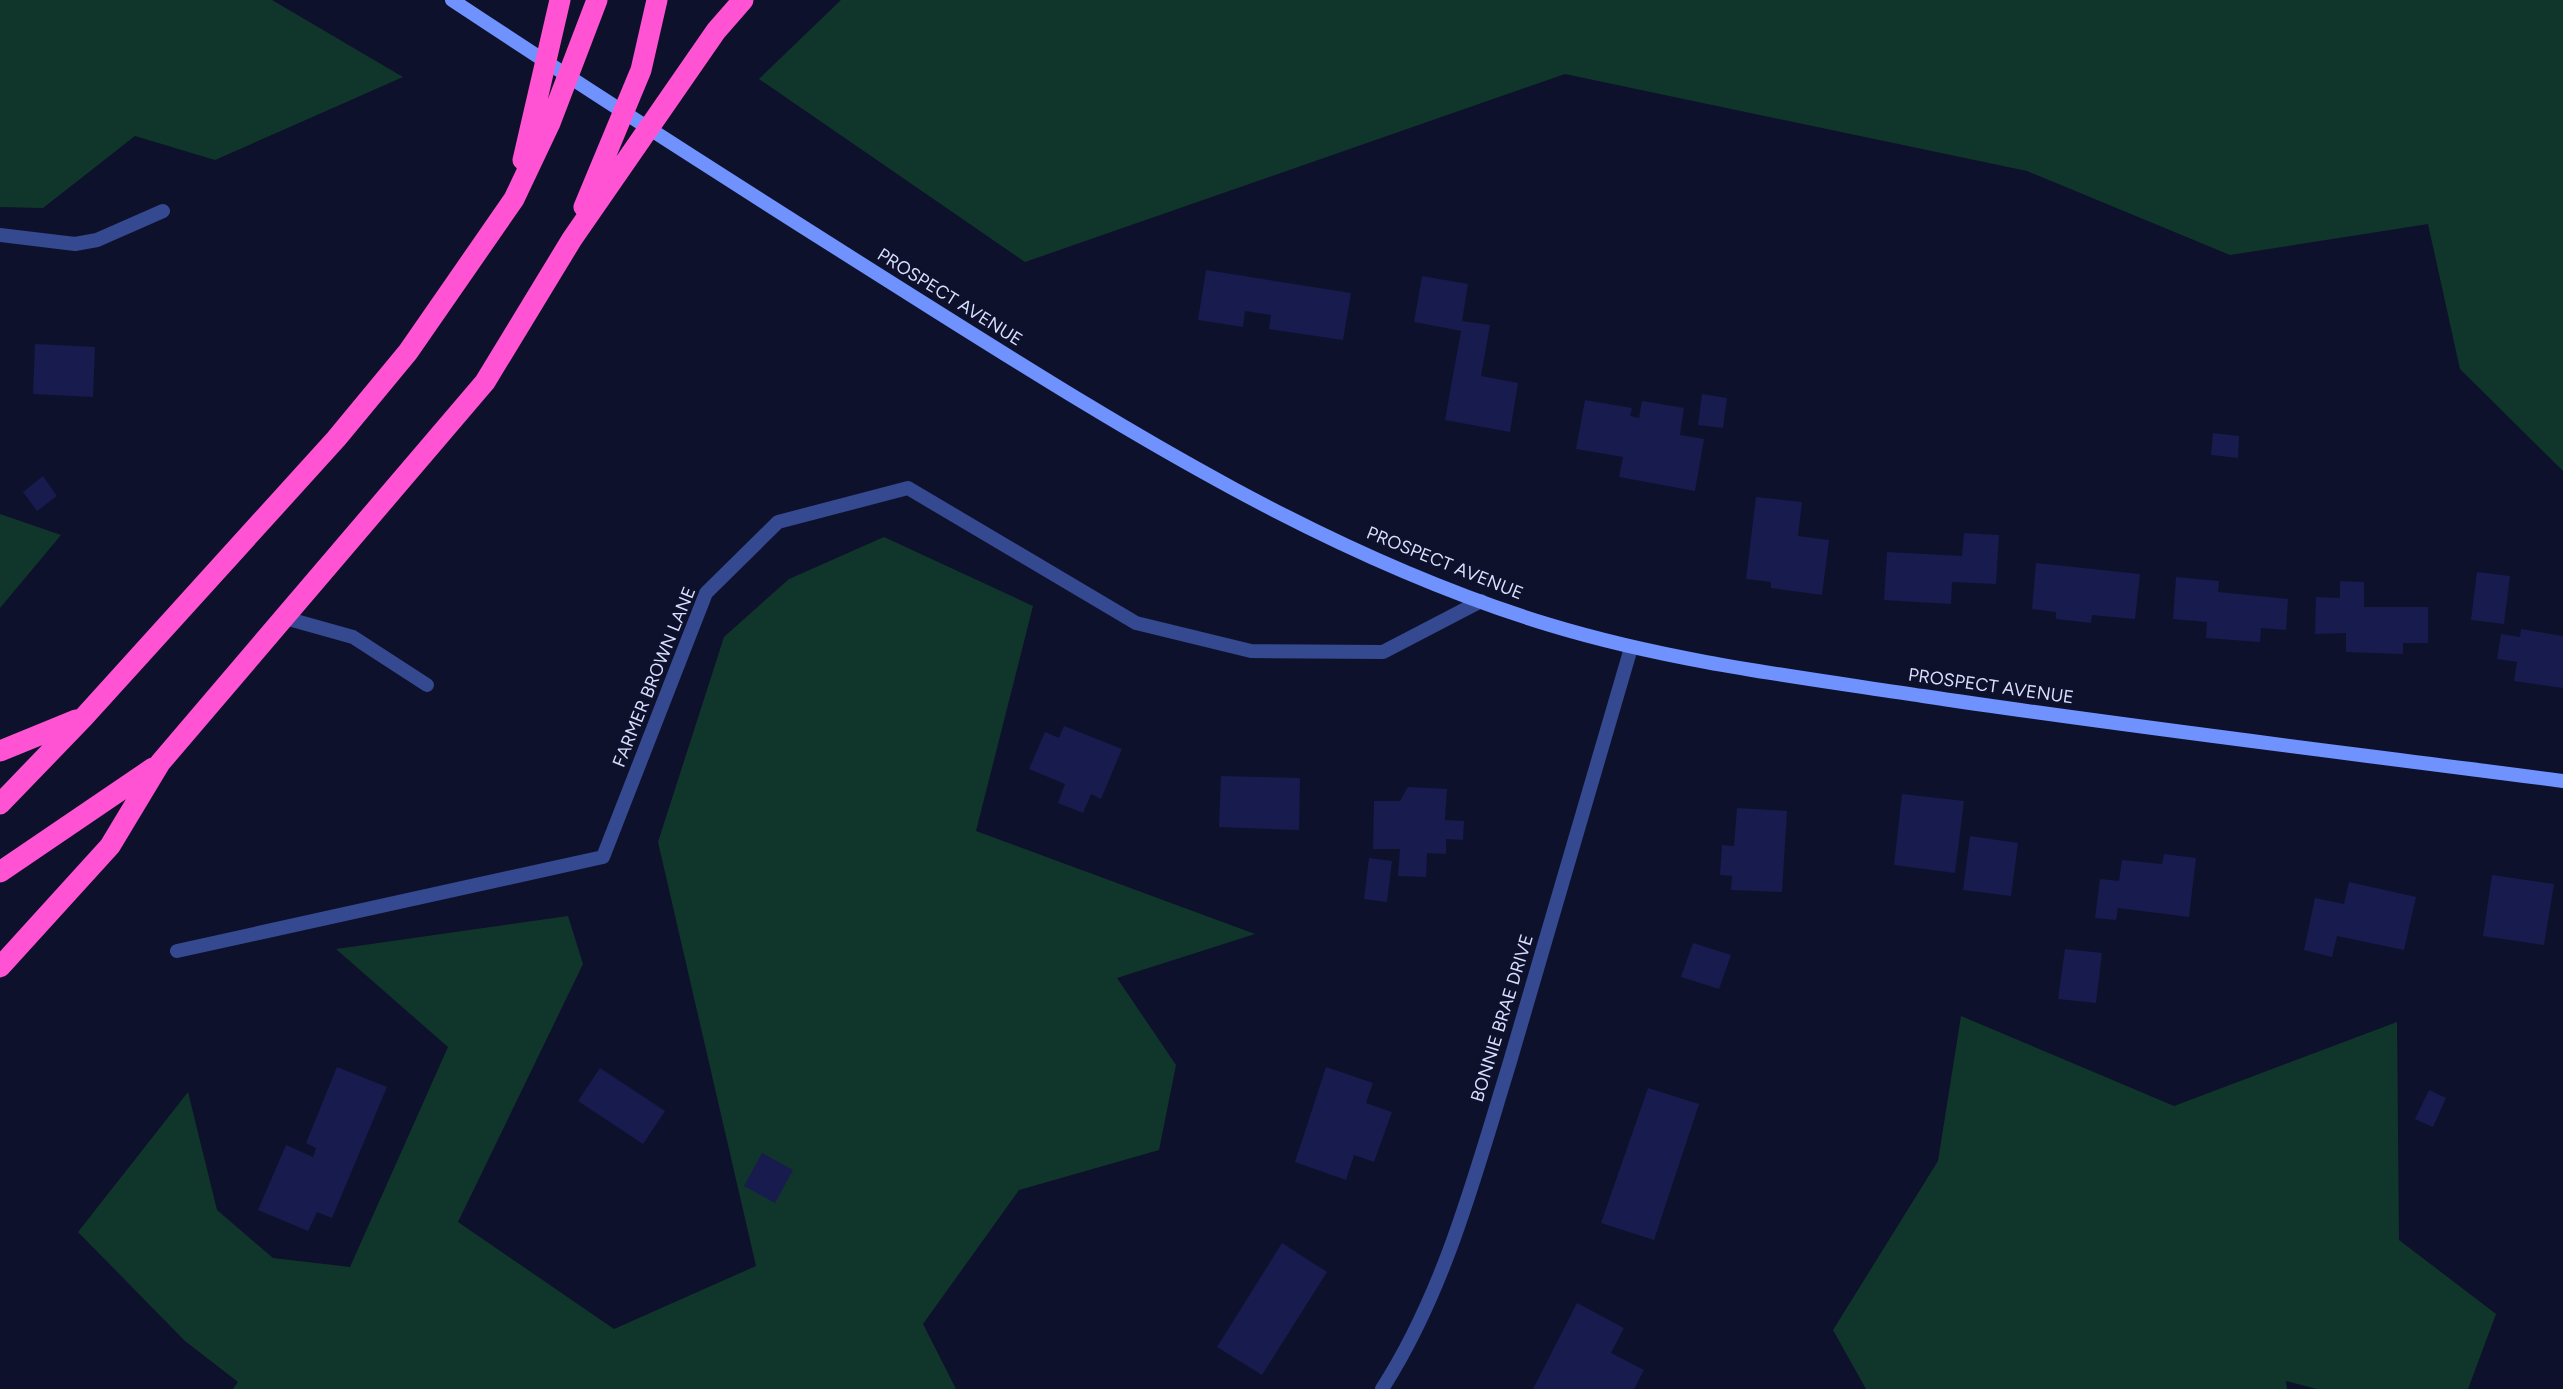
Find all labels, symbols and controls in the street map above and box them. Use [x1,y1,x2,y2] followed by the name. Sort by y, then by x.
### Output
[873,243,1027,351] street label: PROSPECT AVENUE
[1363,522,1527,604] street label: PROSPECT AVENUE
[608,584,700,770] street label: FARMER BROWN LANE
[1907,663,2075,709] street label: PROSPECT AVENUE
[1466,932,1538,1104] street label: BONNIE BRAE DRIVE

